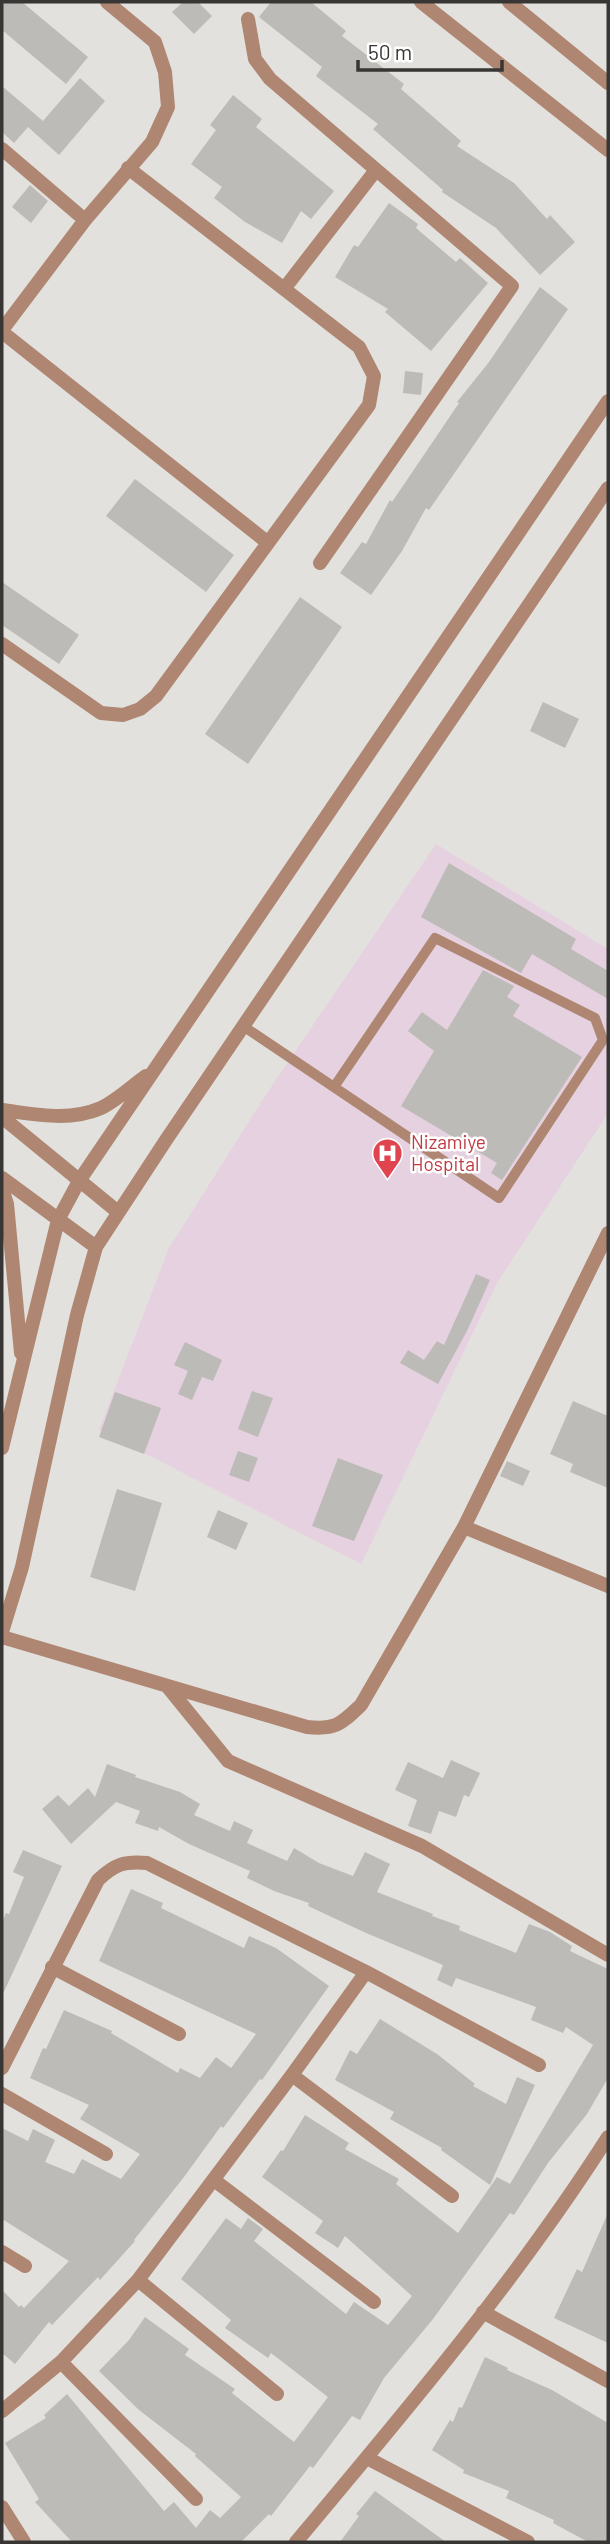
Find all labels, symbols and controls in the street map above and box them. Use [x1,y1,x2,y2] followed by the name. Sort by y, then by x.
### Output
[358,28,502,72] scale bar
[368,39,412,64] text: 50 m
[411,1130,486,1175] place label: Nizamiye Hospital
[371,1136,405,1180] hospital icon: Nizamiye Hospital

